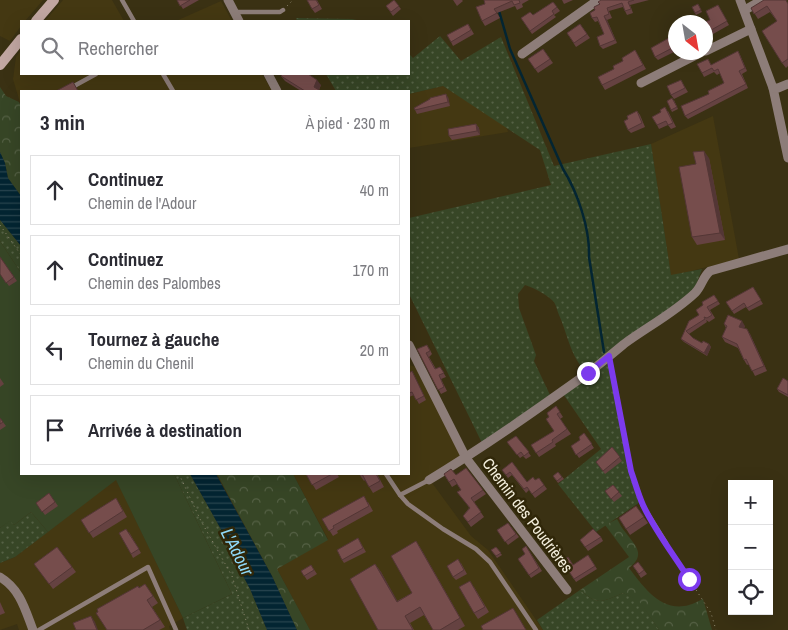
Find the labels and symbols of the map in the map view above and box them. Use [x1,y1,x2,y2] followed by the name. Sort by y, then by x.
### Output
[668,15,713,60] north arrow
[577,362,600,385] route end
[478,453,578,577] street label: Chemin des Poudrières
[215,524,261,581] water label: L'Adour
[678,568,701,591] route start

